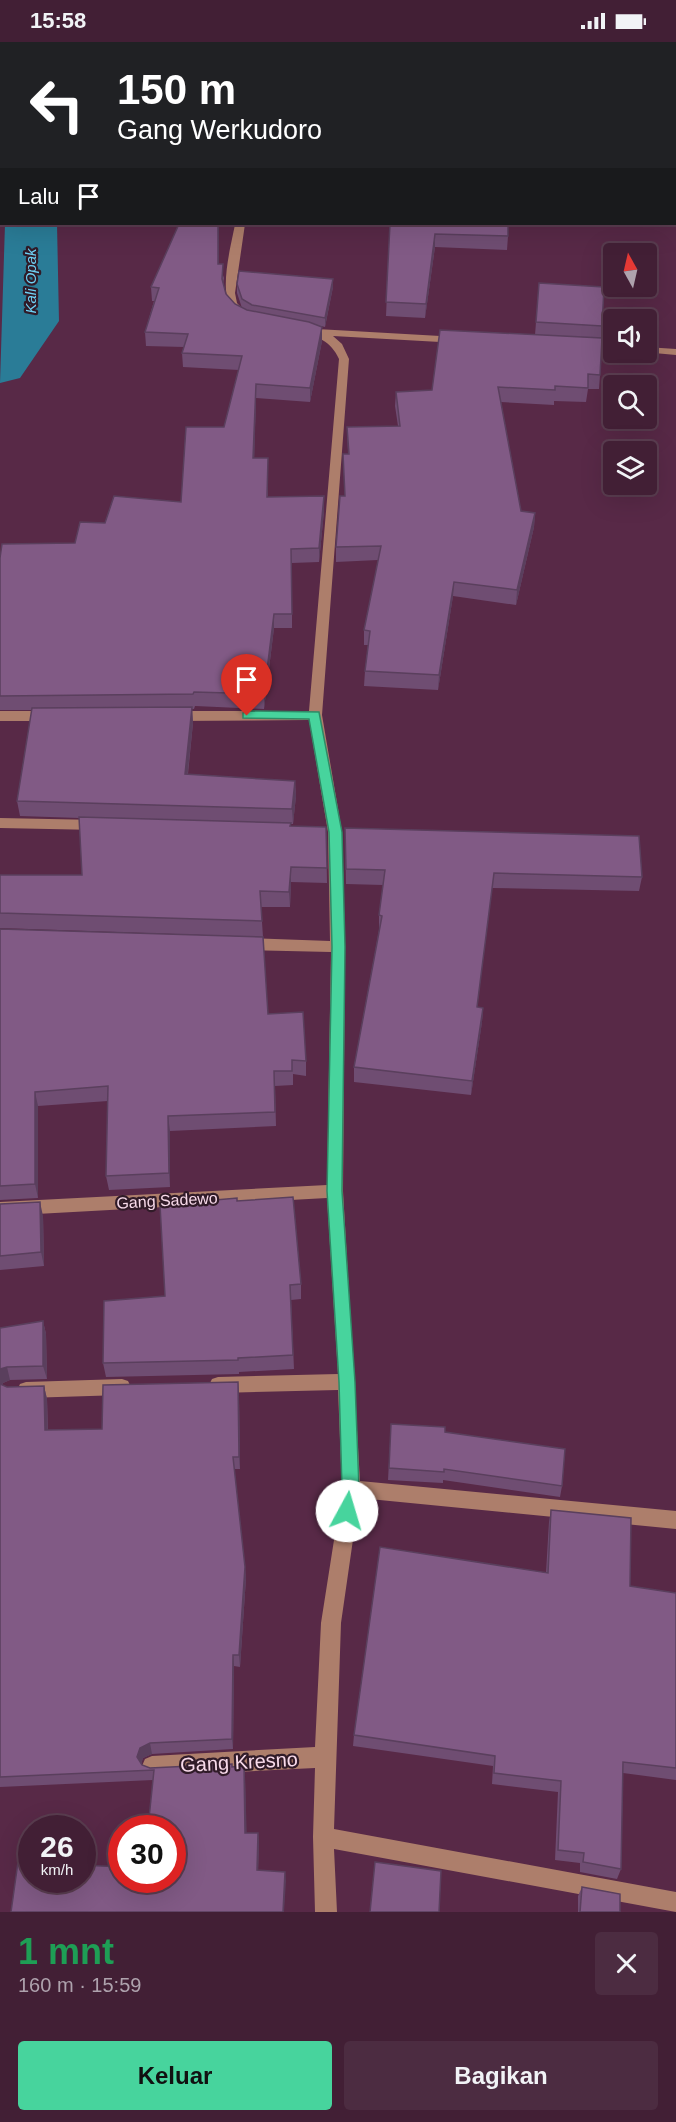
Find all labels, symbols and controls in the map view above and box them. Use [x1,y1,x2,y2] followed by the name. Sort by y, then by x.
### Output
[30,8,86,33] text: 15:58
[18,66,96,144] icon: left
[117,66,236,113] text: 150 m
[117,115,322,145] text: Gang Werkudoro
[72,180,105,213] icon: arrive
[18,184,60,209] text: Lalu
[603,243,657,297] north arrow
[603,243,657,495] map controls
[22,247,39,314] water label: Kali Opak
[603,309,657,363] button: sound
[603,375,657,429] button: search
[603,441,657,495] button: layers
[221,654,272,716] pin
[230,663,263,696] icon: arrive
[116,1189,218,1212] street label: Gang Sadewo
[315,1479,379,1543] position arrow
[180,1748,298,1776] street label: Gang Kresno
[108,1815,186,1893] speed limit sign: 30
[40,1830,74,1863] text: 26
[41,1861,73,1878] text: km/h
[18,1931,114,1972] text: 1 mnt
[595,1932,658,1995] button: close
[18,1974,141,1996] text: 160 m · 15:59
[18,2041,332,2110] button: Keluar
[344,2041,658,2110] button: Bagikan

